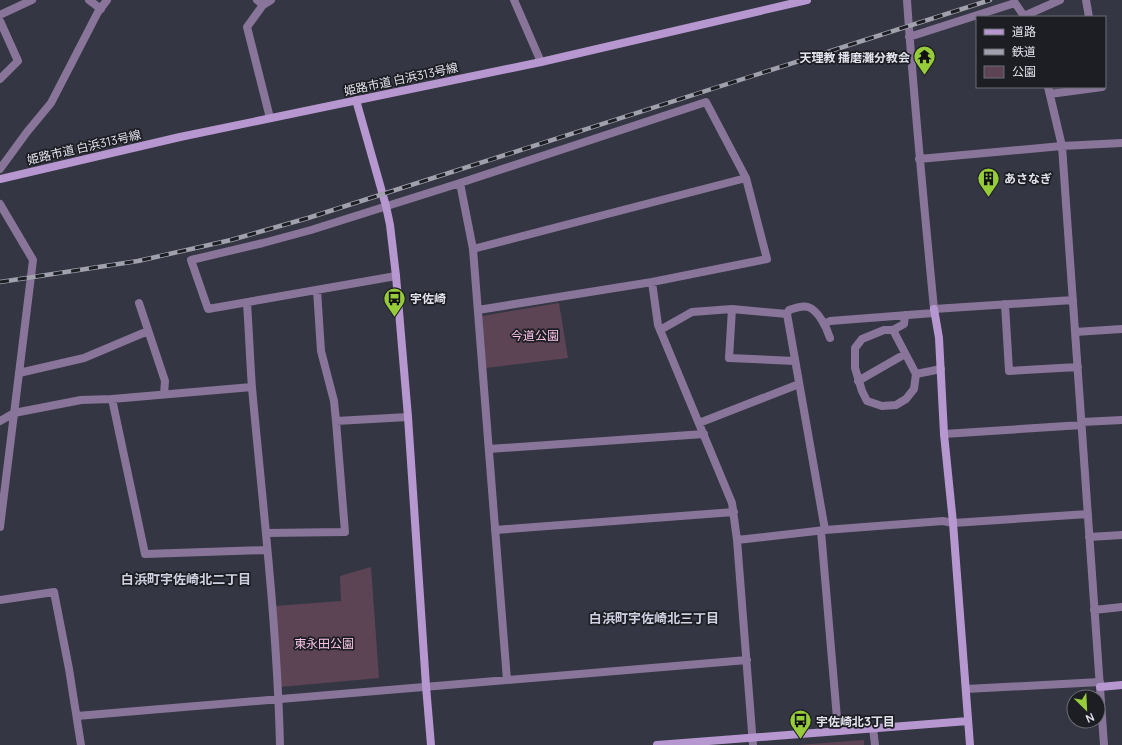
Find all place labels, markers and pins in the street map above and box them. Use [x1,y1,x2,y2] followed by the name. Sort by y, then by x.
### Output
[912,44,938,77] temple icon: 天理教 播磨灘分教会
[800,49,910,66] place label: 天理教 播磨灘分教会
[976,165,1002,198] building icon: あさなぎ
[1004,170,1052,187] place label: あさなぎ
[381,285,407,318] bus stop icon: 宇佐崎
[410,290,446,307] place label: 宇佐崎
[788,708,814,741] bus stop icon: 宇佐崎北3丁目
[816,713,895,730] place label: 宇佐崎北3丁目

